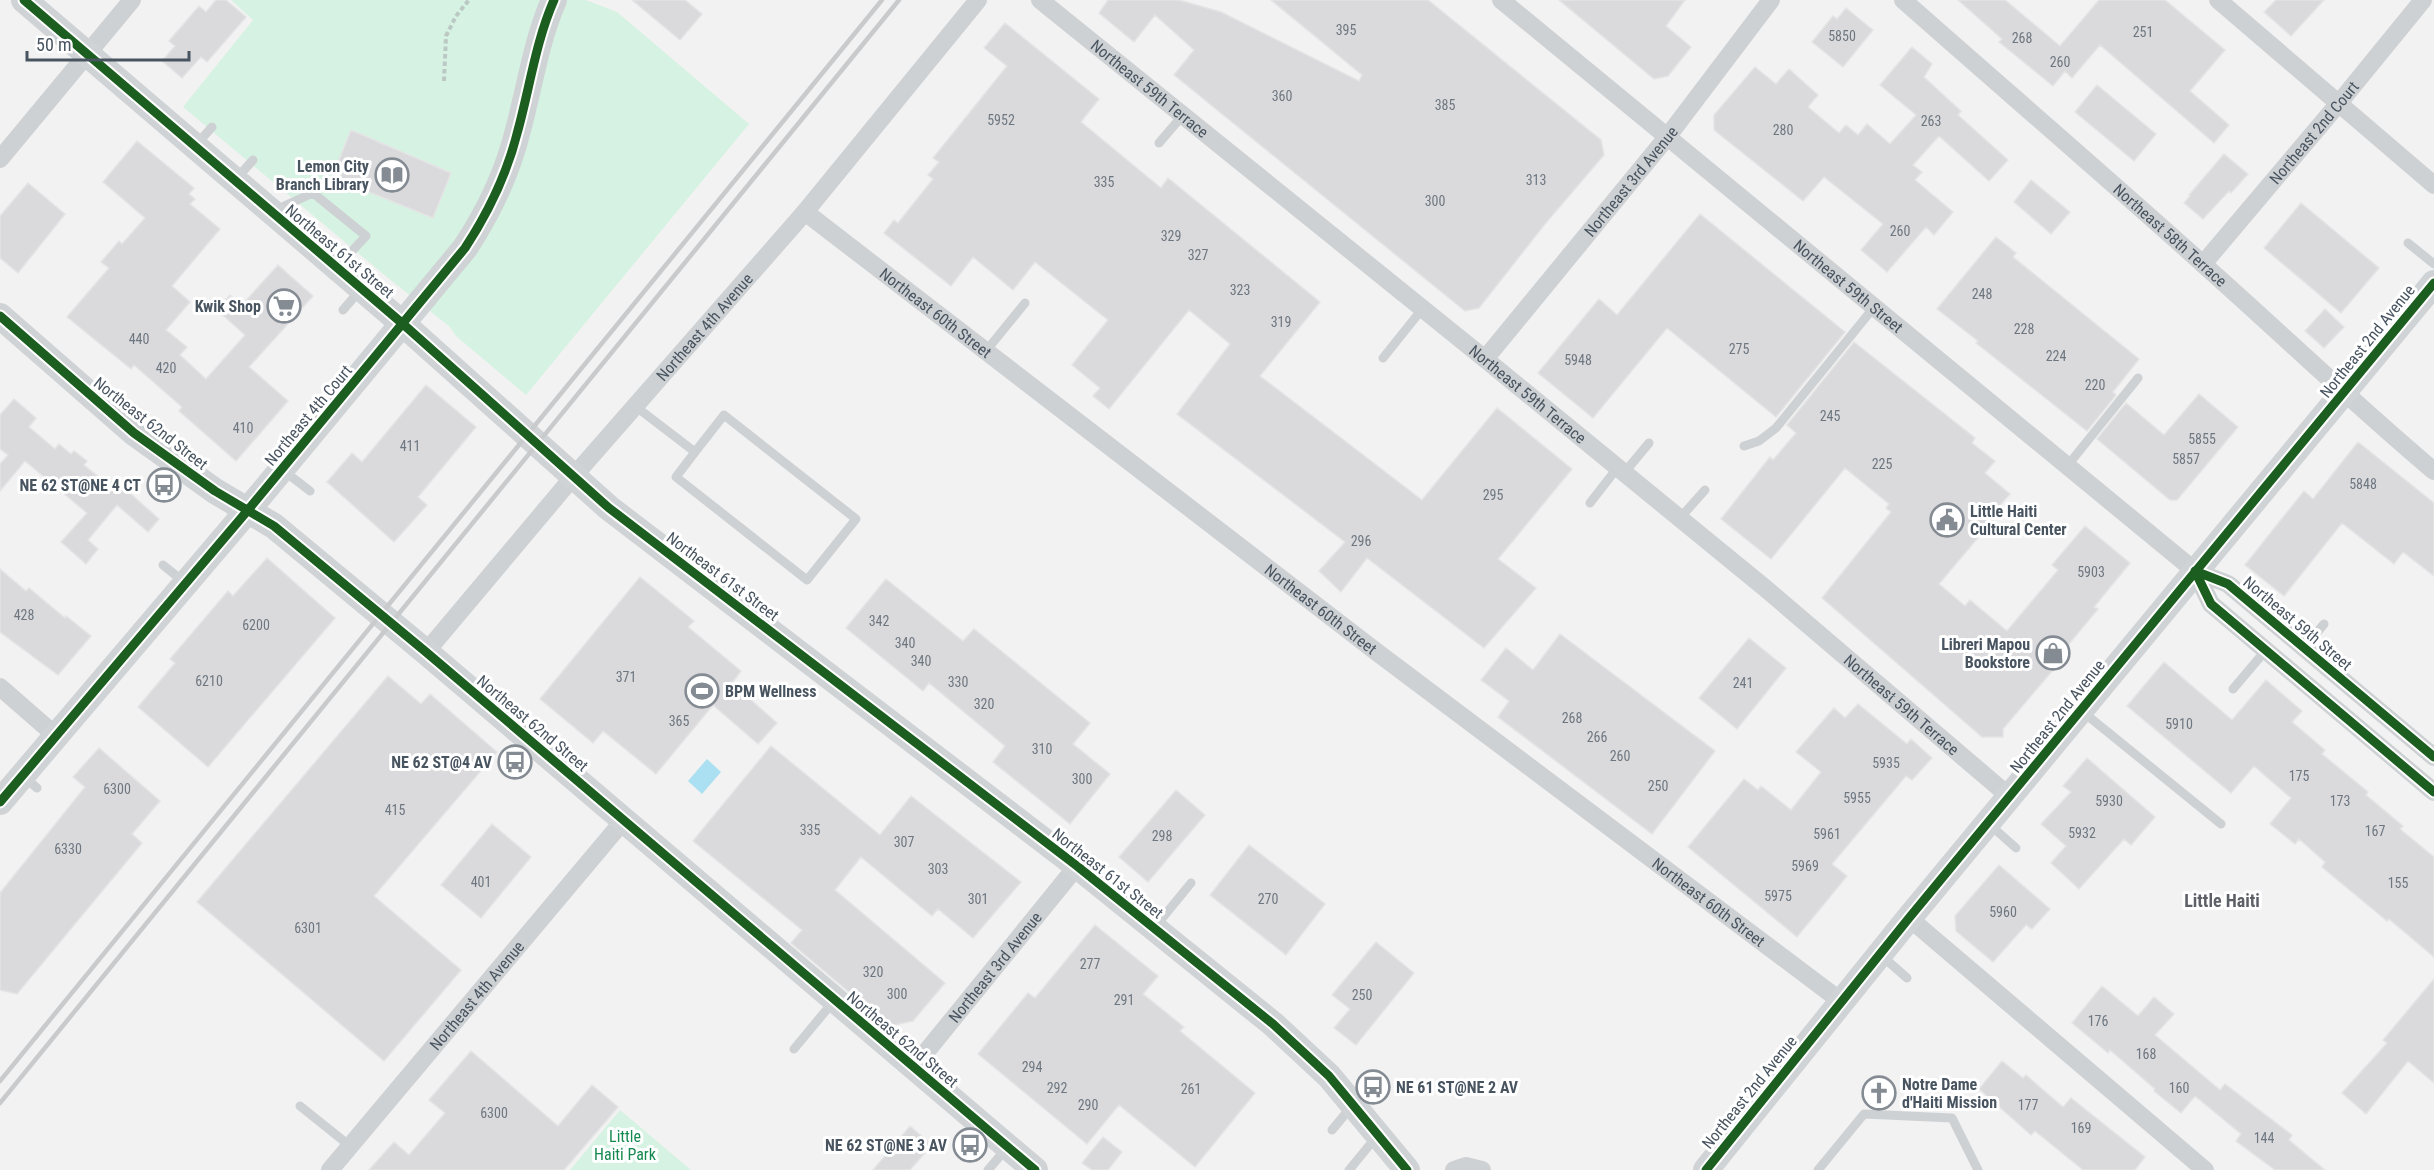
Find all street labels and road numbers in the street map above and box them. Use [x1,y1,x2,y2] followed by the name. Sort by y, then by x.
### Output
[1087,36,1212,142] street label: Northeast 59th Terrace
[2266,77,2363,188] street label: Northeast 2nd Court
[1581,123,1682,240] street label: Northeast 3rd Avenue
[2109,180,2231,291] street label: Northeast 58th Terrace
[282,201,398,302] street label: Northeast 61st Street
[1790,236,1907,337] street label: Northeast 59th Street
[876,264,995,362] street label: Northeast 60th Street
[653,270,757,385] street label: Northeast 4th Avenue
[2316,281,2419,402] street label: Northeast 2nd Avenue
[1465,341,1590,448] street label: Northeast 59th Terrace
[261,361,356,469] street label: Northeast 4th Court
[90,373,212,474] street label: Northeast 62nd Street
[663,528,783,625] street label: Northeast 61st Street
[1261,560,1380,659] street label: Northeast 60th Street
[2239,572,2356,675] street label: Northeast 59th Street
[1840,651,1963,759] street label: Northeast 59th Terrace
[2006,656,2109,777] street label: Northeast 2nd Avenue
[473,671,592,776] street label: Northeast 62nd Street
[1048,824,1167,923] street label: Northeast 61st Street
[1648,854,1769,951] street label: Northeast 60th Street
[945,908,1046,1027] street label: Northeast 3rd Avenue
[426,937,528,1054] street label: Northeast 4th Avenue
[843,987,962,1092] street label: Northeast 62nd Street
[1698,1032,1801,1153] street label: Northeast 2nd Avenue

